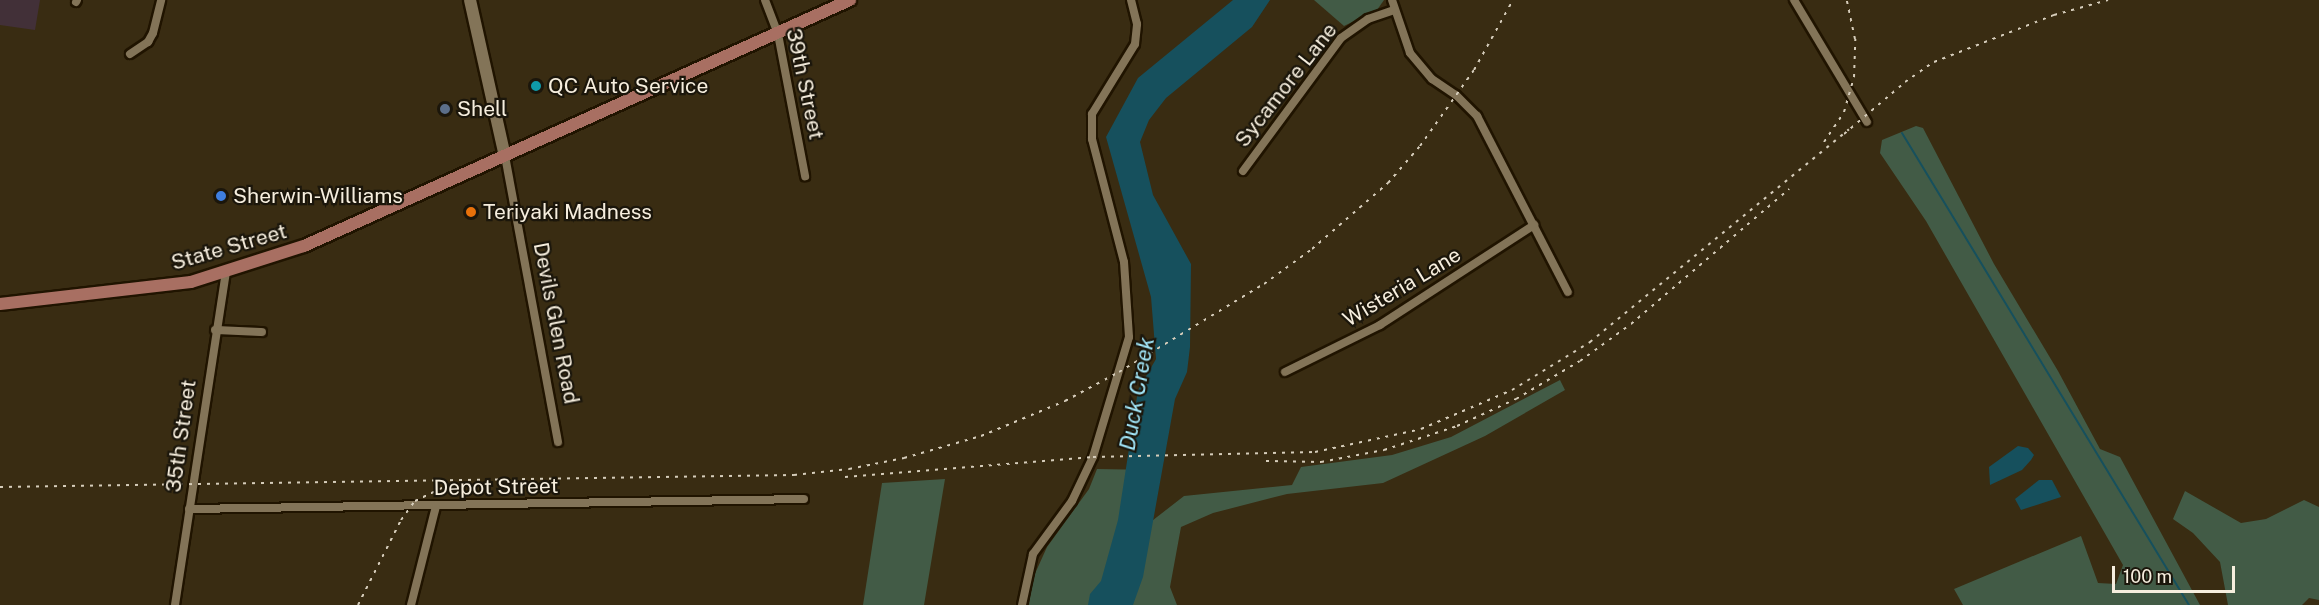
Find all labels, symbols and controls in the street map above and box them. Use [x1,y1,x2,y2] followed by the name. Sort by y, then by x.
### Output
[1230,18,1342,152] street label: Sycamore Lane
[781,26,829,142] street label: 39th Street
[548,73,708,99] place label: QC Auto Service
[529,79,543,93] marker: QC Auto Service
[457,96,507,122] place label: Shell
[438,102,452,116] marker: Shell
[233,183,403,209] place label: Sherwin-Williams
[214,189,228,203] marker: Sherwin-Williams
[483,199,652,225] place label: Teriyaki Madness
[464,205,478,219] marker: Teriyaki Madness
[168,218,290,276] street label: State Street
[528,240,584,406] street label: Devils Glen Road
[1339,242,1465,332] street label: Wisteria Lane
[1114,335,1160,453] water label: Duck Creek
[161,378,201,494] street label: 35th Street
[433,473,559,501] street label: Depot Street
[2115,554,2238,592] scale bar
[2123,566,2172,587] text: 100 m

